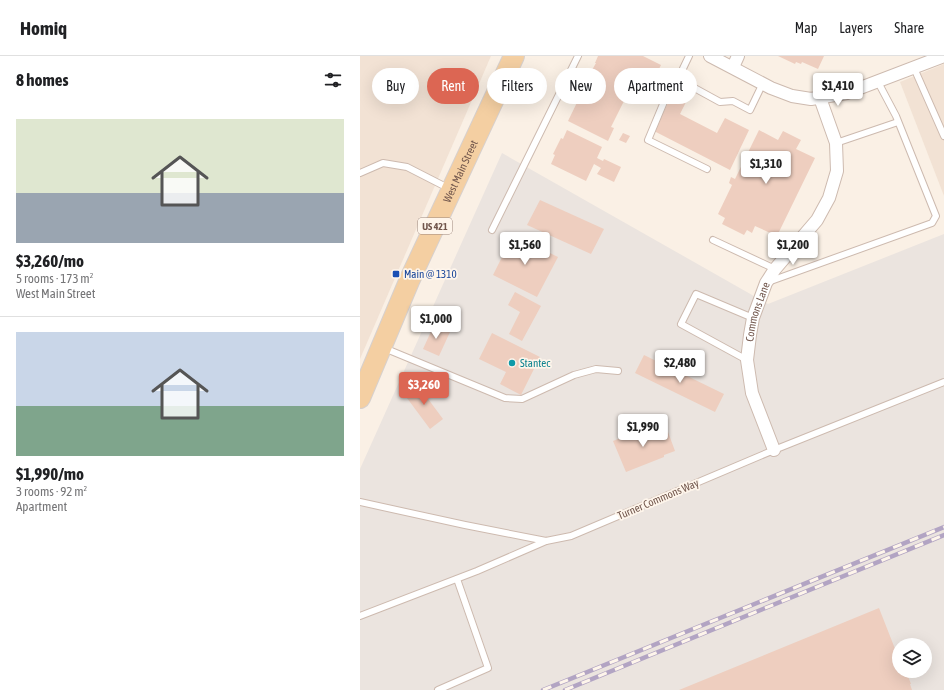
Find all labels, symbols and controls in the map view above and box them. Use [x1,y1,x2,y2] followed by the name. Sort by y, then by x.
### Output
[20,17,67,39] text: Homiq
[795,20,817,36] text: Map
[839,20,872,36] text: Layers
[894,20,924,36] text: Share
[372,68,419,104] chip: Buy
[427,68,479,104] chip: Rent
[487,68,547,104] chip: Filters
[555,68,606,104] chip: New
[614,68,697,104] chip: Apartment
[322,69,344,91] icon: filters
[16,70,69,90] text: 8 homes
[805,73,871,107] pin: $1,410
[822,78,854,93] text: $1,410
[441,138,480,204] street label: West Main Street
[144,145,216,217] icon: home
[733,151,799,185] pin: $1,310
[750,156,782,171] text: $1,310
[418,218,452,234] road number: US 421
[492,232,558,266] pin: $1,560
[760,232,826,266] pin: $1,200
[509,237,541,252] text: $1,560
[777,237,809,252] text: $1,200
[16,251,84,271] text: $3,260/mo
[404,268,457,280] place label: Main @ 1310
[391,269,401,279] marker: Main @ 1310
[16,271,93,286] text: 5 rooms · 173 m²
[743,280,772,342] street label: Commons Lane
[16,286,95,301] text: West Main Street
[403,306,469,340] pin: $1,000
[420,311,452,326] text: $1,000
[647,350,713,384] pin: $2,480
[664,355,696,370] text: $2,480
[520,357,551,369] place label: Stantec
[144,358,216,430] icon: home
[507,358,517,368] marker: Stantec
[391,372,457,406] pin: $3,260
[408,377,440,392] text: $3,260
[610,414,676,448] pin: $1,990
[627,419,659,434] text: $1,990
[16,464,84,484] text: $1,990/mo
[616,476,701,522] street label: Turner Commons Way
[16,484,87,499] text: 3 rooms · 92 m²
[16,499,67,514] text: Apartment
[892,638,932,678] map controls
[892,638,932,678] button: layers

